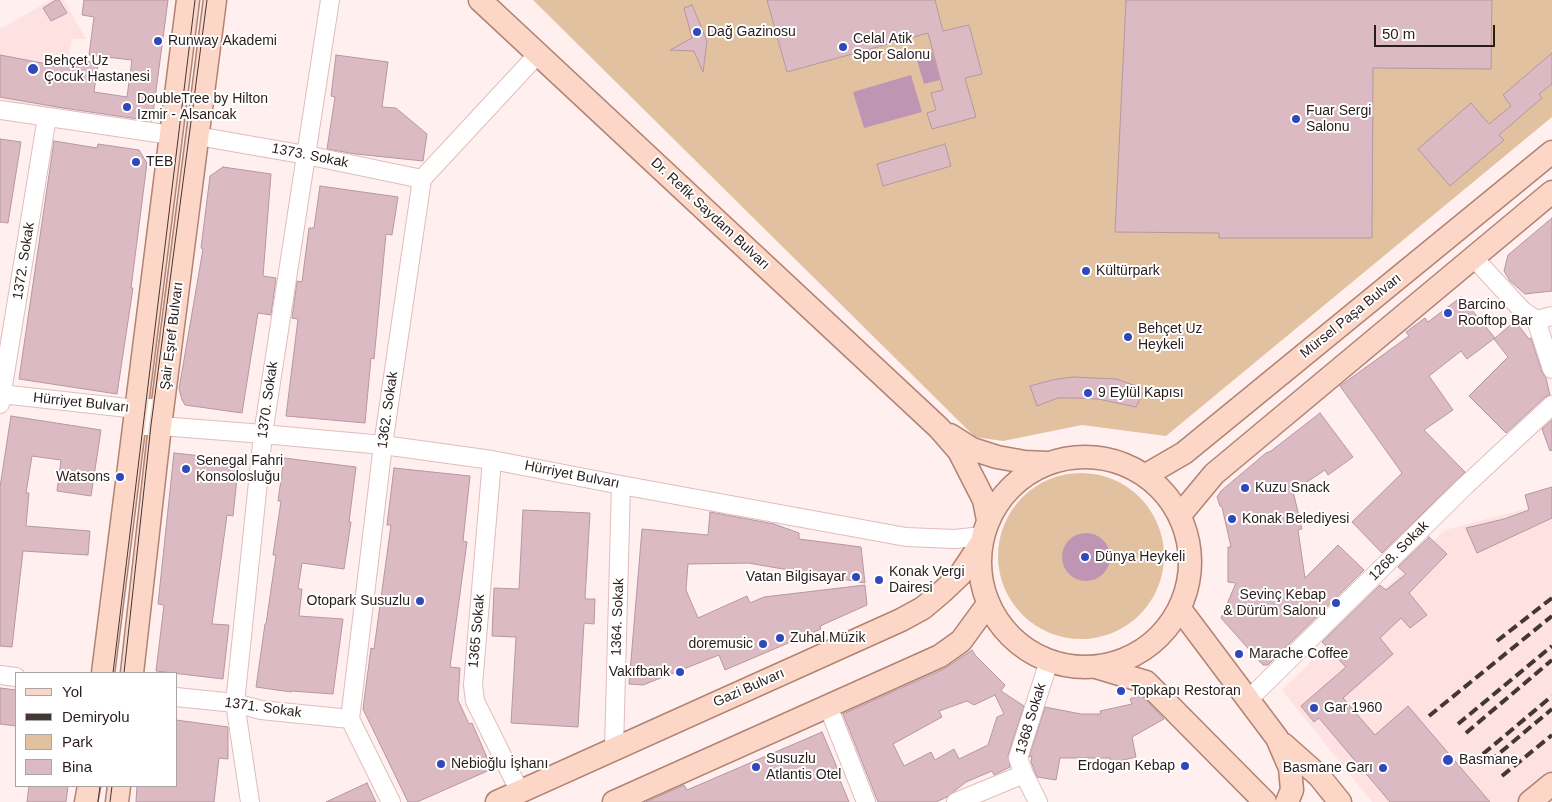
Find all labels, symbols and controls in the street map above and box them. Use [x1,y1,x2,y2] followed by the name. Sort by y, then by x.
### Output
[1377,15,1498,47] scale bar
[707,24,796,40] place label: Dağ Gazinosu
[1382,25,1415,42] text: 50 m
[691,26,703,38] marker: Dağ Gazinosu
[853,31,930,64] place label: Celal Atik Spor Salonu
[168,33,277,49] place label: Runway Akademi
[152,35,164,47] marker: Runway Akademi
[837,41,849,53] marker: Celal Atik Spor Salonu
[44,53,150,85] place label: Behçet Uz Çocuk Hastanesi
[26,62,40,76] marker: Behçet Uz Çocuk Hastanesi
[137,91,268,124] place label: DoubleTree by Hilton Izmir - Alsancak
[121,101,133,113] marker: DoubleTree by Hilton Izmir - Alsancak
[1306,103,1371,136] place label: Fuar Sergi Salonu
[1290,113,1302,125] marker: Fuar Sergi Salonu
[270,140,350,172] street label: 1373. Sokak
[146,154,173,170] place label: TEB
[647,155,773,273] street label: Dr. Refik Saydam Bulvarı
[130,156,142,168] marker: TEB
[10,221,38,301] street label: 1372. Sokak
[1096,263,1160,279] place label: Kültürpark
[1080,265,1092,277] marker: Kültürpark
[1297,270,1405,362] street label: Mürsel Paşa Bulvarı
[157,281,187,391] street label: Şair Eşref Bulvarı
[1458,297,1533,330] place label: Barcino Rooftop Bar
[1442,307,1454,319] marker: Barcino Rooftop Bar
[1138,321,1203,354] place label: Behçet Uz Heykeli
[1122,331,1134,343] marker: Behçet Uz Heykeli
[254,360,282,440] street label: 1370. Sokak
[374,370,402,450] street label: 1362. Sokak
[1098,385,1184,401] place label: 9 Eylül Kapısı
[1082,387,1094,399] marker: 9 Eylül Kapısı
[32,390,130,416] street label: Hürriyet Bulvarı
[196,453,283,486] place label: Senegal Fahri Konsolosluğu
[523,458,621,492] street label: Hürriyet Bulvarı
[180,463,192,475] marker: Senegal Fahri Konsolosluğu
[56,469,110,485] place label: Watsons
[114,471,126,483] marker: Watsons
[1255,480,1330,496] place label: Kuzu Snack
[1239,482,1251,494] marker: Kuzu Snack
[1242,511,1349,527] place label: Konak Belediyesi
[1226,513,1238,525] marker: Konak Belediyesi
[1366,518,1432,584] street label: 1268. Sokak
[1095,549,1185,565] place label: Dünya Heykeli
[1079,551,1091,563] marker: Dünya Heykeli
[889,564,964,596] place label: Konak Vergi Dairesi
[746,569,846,585] place label: Vatan Bilgisayar
[850,571,862,583] marker: Vatan Bilgisayar
[873,574,885,586] marker: Konak Vergi Dairesi
[608,578,628,656] street label: 1364. Sokak
[1223,587,1326,620] place label: Sevinç Kebap & Dürüm Salonu
[307,593,410,609] place label: Otopark Susuzlu
[465,593,489,669] street label: 1365 Sokak
[414,595,426,607] marker: Otopark Susuzlu
[1330,597,1342,609] marker: Sevinç Kebap & Dürüm Salonu
[790,630,865,646] place label: Zuhal Müzik
[774,632,786,644] marker: Zuhal Müzik
[688,636,753,652] place label: doremusic
[757,638,769,650] marker: doremusic
[1249,646,1348,662] place label: Marache Coffee
[1233,648,1245,660] marker: Marache Coffee
[609,664,670,680] place label: Vakıfbank
[711,665,787,711] street label: Gazi Bulvarı
[674,666,686,678] marker: Vakıfbank
[15,672,178,787] legend
[1012,681,1050,757] street label: 1368 Sokak
[62,683,82,700] text: Yol
[1131,683,1241,699] place label: Topkapı Restoran
[1115,685,1127,697] marker: Topkapı Restoran
[223,694,303,722] street label: 1371. Sokak
[1324,700,1382,716] place label: Gar 1960
[1308,702,1320,714] marker: Gar 1960
[62,708,130,725] text: Demiryolu
[62,733,93,750] text: Park
[766,751,841,784] place label: Susuzlu Atlantis Otel
[1459,752,1518,768] place label: Basmane
[1441,753,1455,767] marker: Basmane
[451,756,548,772] place label: Nebioğlu İşhanı
[62,758,92,775] text: Bina
[435,758,447,770] marker: Nebioğlu İşhanı
[1078,758,1175,774] place label: Erdogan Kebap
[1179,760,1191,772] marker: Erdogan Kebap
[1283,760,1373,776] place label: Basmane Garı
[750,761,762,773] marker: Susuzlu Atlantis Otel
[1377,762,1389,774] marker: Basmane Garı

